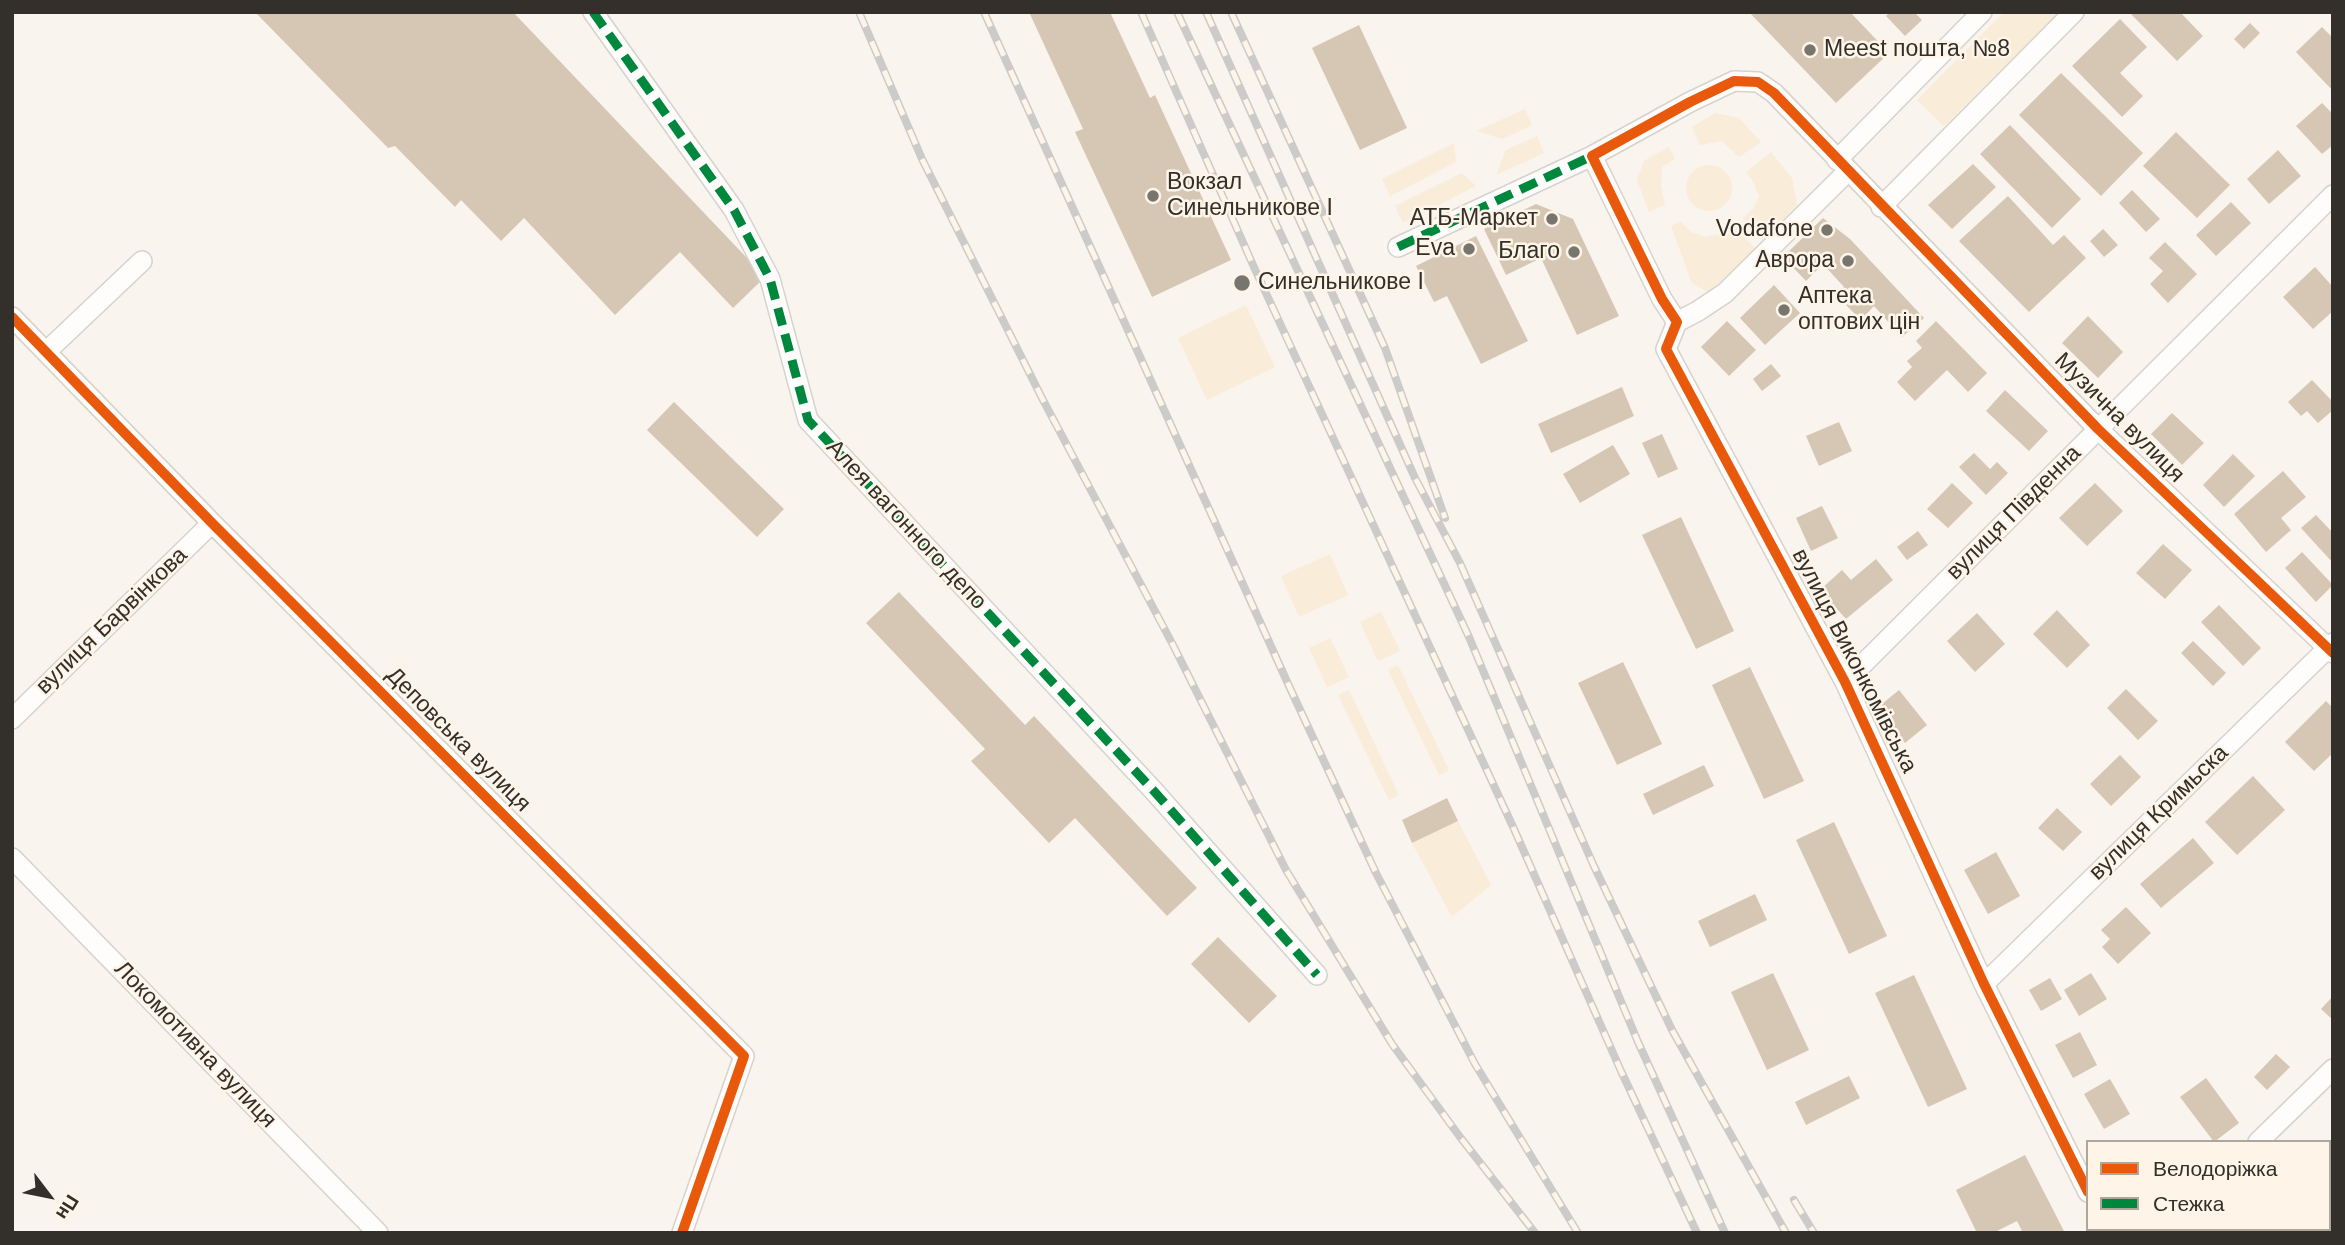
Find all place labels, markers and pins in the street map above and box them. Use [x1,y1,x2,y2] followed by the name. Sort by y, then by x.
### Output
[1824,36,2010,64] place label: Meest пошта, №8
[1802,42,1818,58] marker: Meest пошта, №8
[1167,169,1333,223] place label: Вокзал Синельникове І
[1145,188,1161,204] marker: Вокзал Синельникове І
[1410,205,1538,233] place label: АТБ-Маркет
[1544,211,1560,227] marker: АТБ-Маркет
[1716,216,1813,244] place label: Vodafone
[1819,222,1835,238] marker: Vodafone
[1415,235,1455,263] place label: Eva
[1498,238,1560,266] place label: Благо
[1461,241,1477,257] marker: Eva
[1566,244,1582,260] marker: Благо
[1755,247,1834,275] place label: Аврора
[1840,253,1856,269] marker: Аврора
[1258,269,1424,297] place label: Синельникове І
[1232,273,1252,293] marker: Синельникове І
[1798,283,1920,337] place label: Аптека оптових цін
[1776,302,1792,318] marker: Аптека оптових цін

